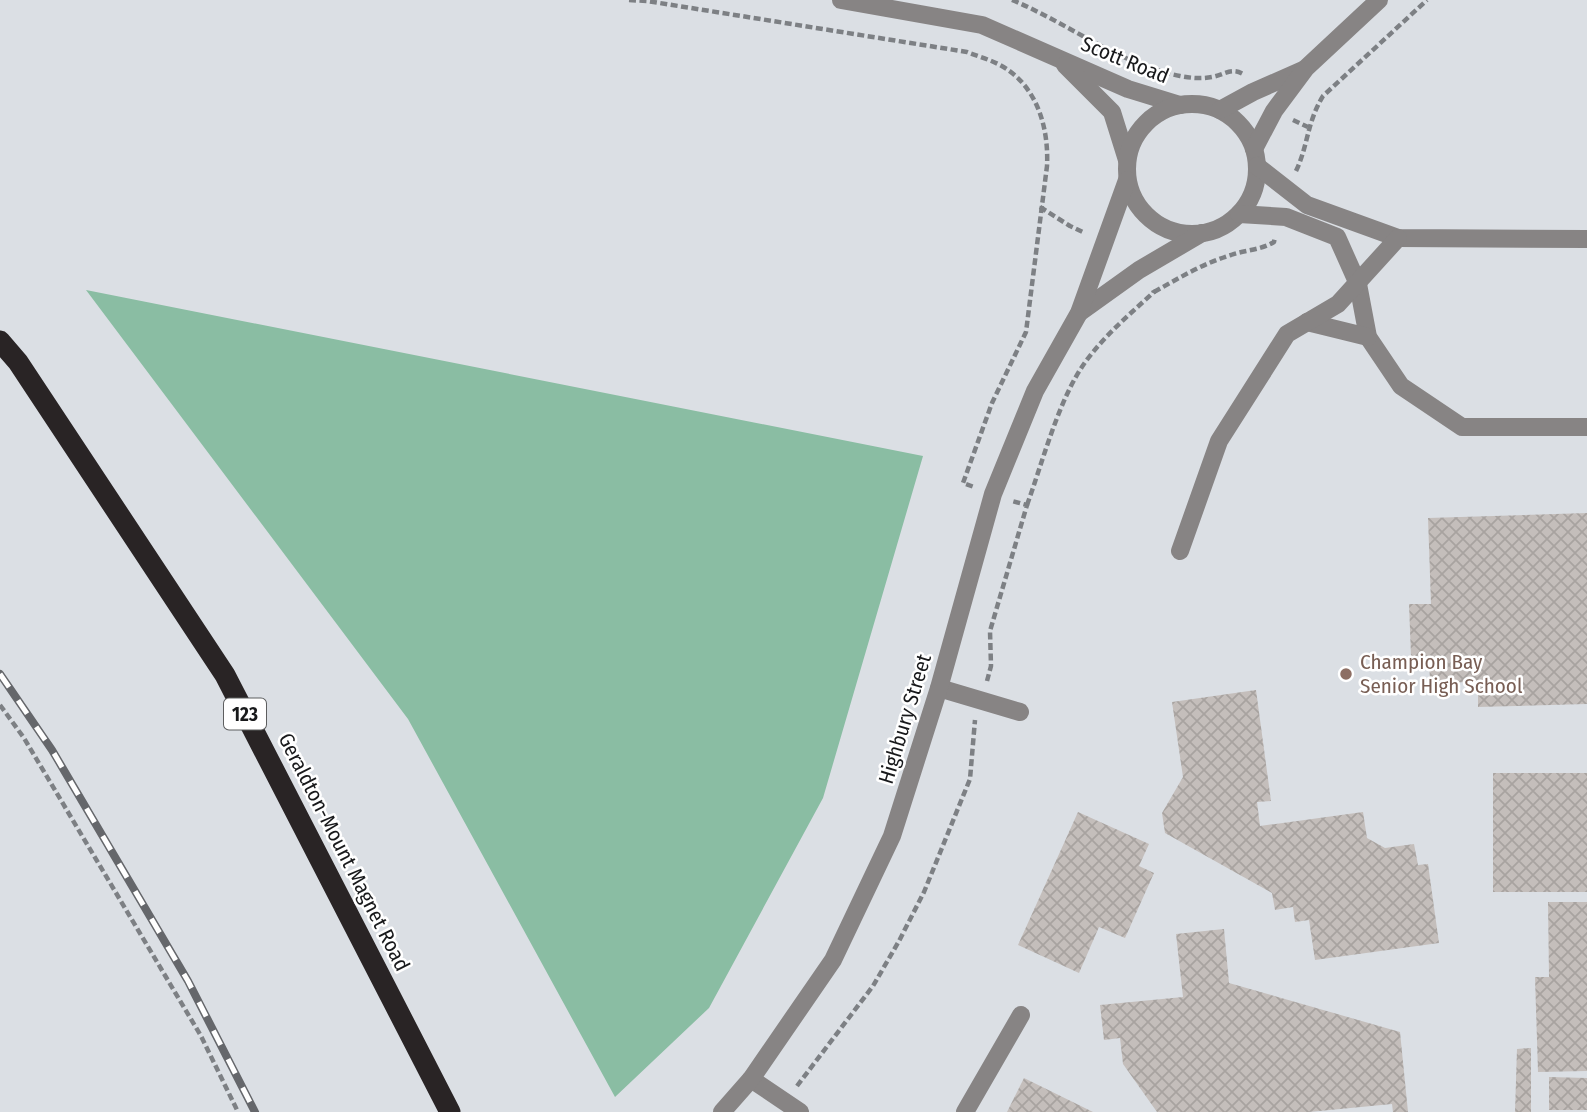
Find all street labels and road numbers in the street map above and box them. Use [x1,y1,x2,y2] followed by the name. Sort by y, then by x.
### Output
[1077,31,1173,89] street label: Scott Road
[873,651,937,787] street label: Highbury Street
[224,698,266,730] road number: 123
[273,729,415,975] street label: Geraldton-Mount Magnet Road

